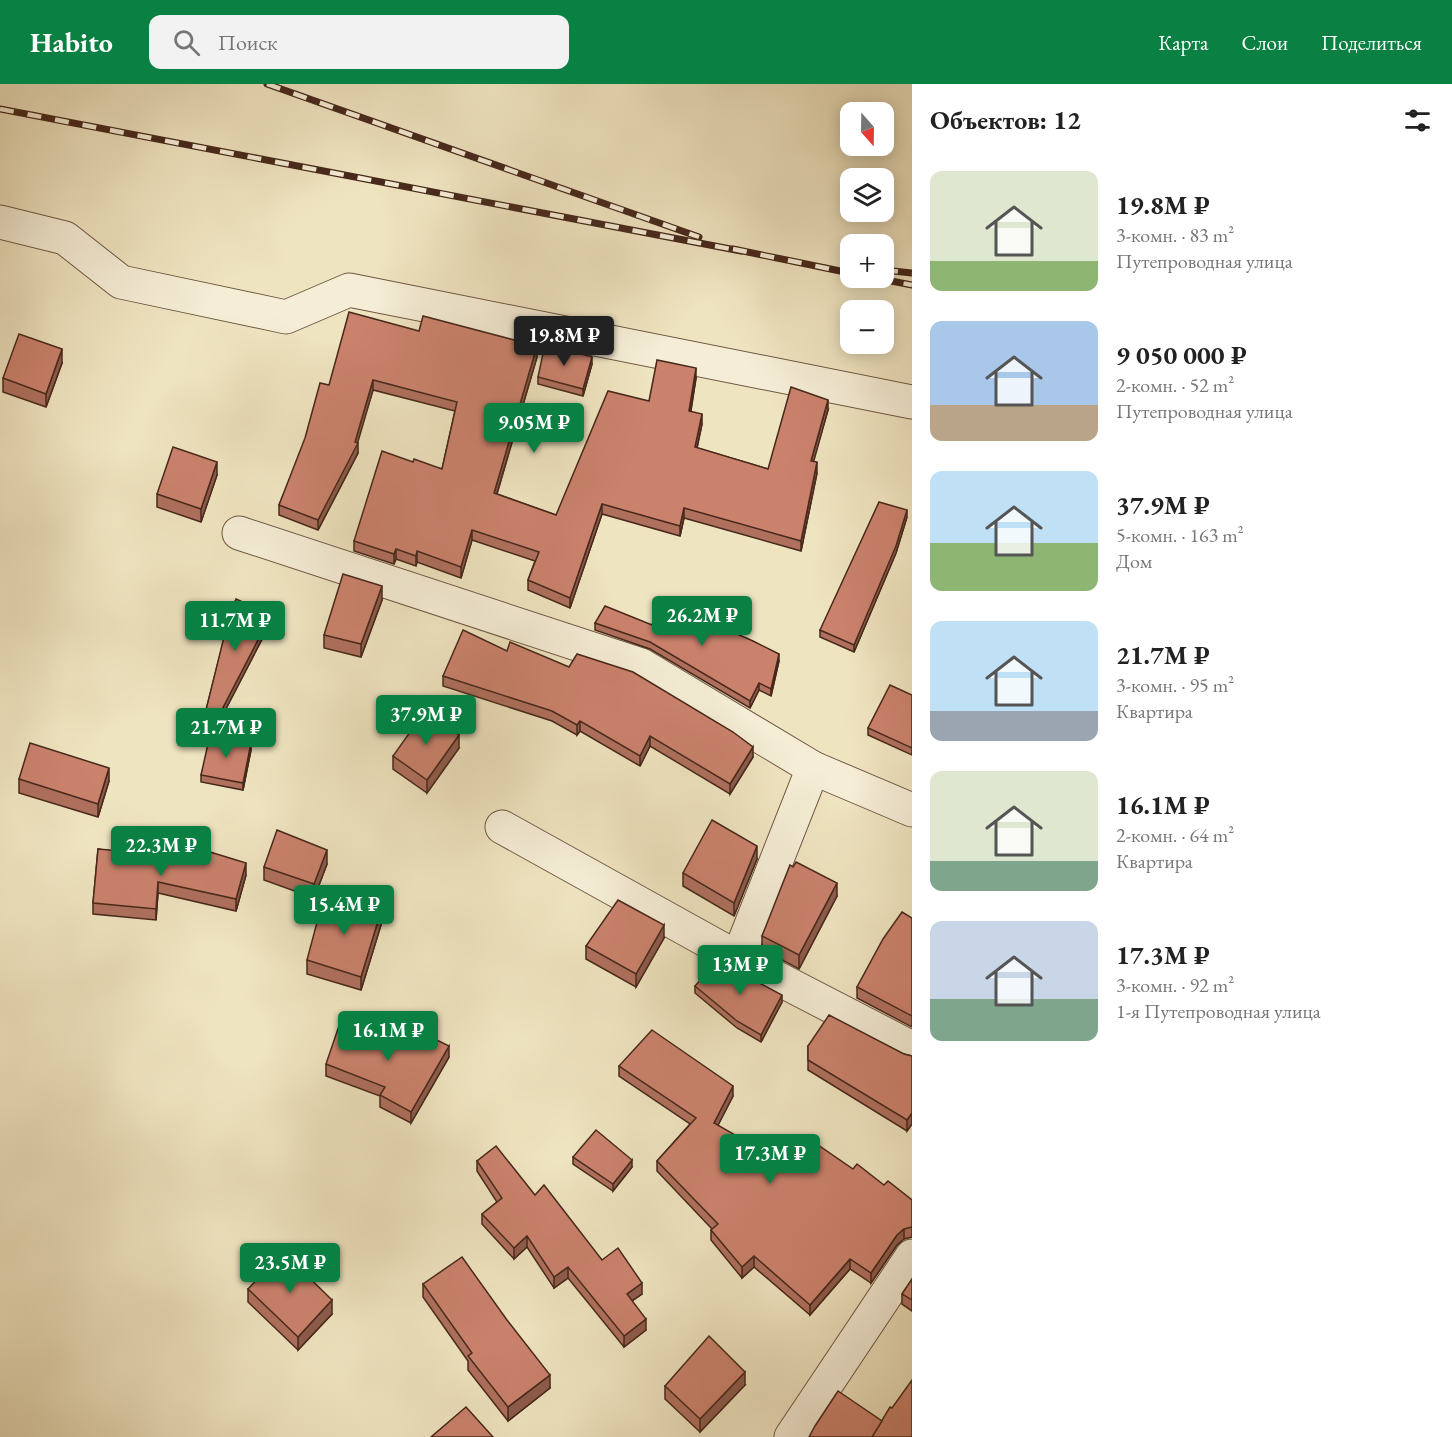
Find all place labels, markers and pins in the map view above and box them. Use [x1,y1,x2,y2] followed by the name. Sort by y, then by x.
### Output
[509,316,619,367] pin: 19.8M ₽
[479,403,589,454] pin: 9.05M ₽
[647,596,757,647] pin: 26.2M ₽
[180,601,290,652] pin: 11.7M ₽
[371,695,481,746] pin: 37.9M ₽
[171,708,281,759] pin: 21.7M ₽
[106,826,216,877] pin: 22.3M ₽
[289,885,399,936] pin: 15.4M ₽
[698,945,782,996] pin: 13M ₽
[333,1011,443,1062] pin: 16.1M ₽
[715,1134,825,1185] pin: 17.3M ₽
[235,1243,345,1294] pin: 23.5M ₽

